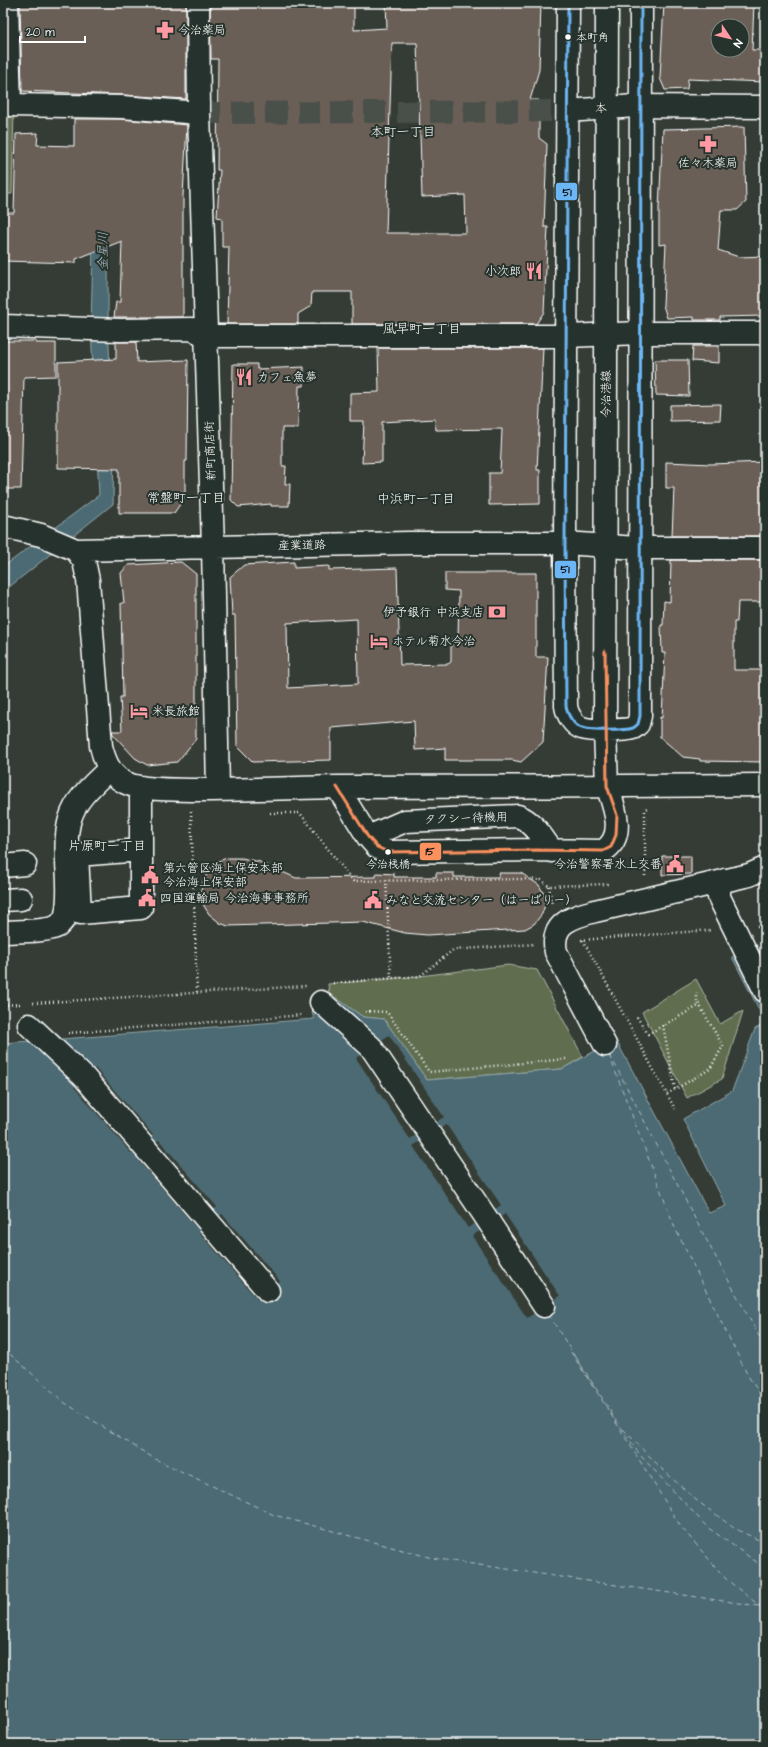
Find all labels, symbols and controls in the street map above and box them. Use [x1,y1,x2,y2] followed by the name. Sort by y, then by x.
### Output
[20,18,85,44] scale bar
[710,18,750,58] north arrow
[155,20,175,40] pharmacy icon: 今治薬局
[178,22,226,39] place label: 今治薬局
[26,24,55,41] text: 20 m
[576,30,609,45] place label: 本町角
[563,32,573,42] marker: 本町角
[730,36,746,51] text: N
[594,100,608,117] street label: 本
[370,123,436,141] district label: 本町一丁目
[698,134,718,154] pharmacy icon: 佐々木薬局
[678,155,738,172] place label: 佐々木薬局
[555,182,578,201] line badge: 51
[562,185,572,200] text: 51
[94,231,112,271] water label: 金星川
[524,261,544,281] restaurant icon: 小次郎
[485,263,521,280] place label: 小次郎
[383,320,461,338] district label: 風早町一丁目
[234,367,254,387] restaurant icon: カフェ魚夢
[257,369,317,386] place label: カフェ魚夢
[598,370,615,418] street label: 今治港線
[201,421,220,481] street label: 新町商店街
[147,489,225,507] district label: 常盤町一丁目
[377,490,455,508] district label: 中浜町一丁目
[278,537,326,554] street label: 産業道路
[554,560,577,579] line badge: 51
[560,562,570,577] text: 51
[487,602,507,622] bank icon: 伊予銀行 中浜支店
[383,604,484,621] place label: 伊予銀行 中浜支店
[369,631,389,651] hotel icon: ホテル菊水今治
[392,633,476,650] place label: ホテル菊水今治
[129,701,149,721] hotel icon: 米長旅館
[152,703,200,720] place label: 米長旅館
[424,809,508,828] street label: タクシー待機用
[68,837,146,855] district label: 片原町一丁目
[419,842,442,861] line badge: 15
[425,844,435,859] text: 15
[383,847,393,857] marker: 今治桟橋
[665,854,685,874] public building icon: 今治警察署水上交番
[554,856,662,873] place label: 今治警察署水上交番
[366,857,410,872] place label: 今治桟橋
[163,860,283,891] place label: 第六管区海上保安本部 今治海上保安部
[140,865,160,885] public building icon: 第六管区海上保安本部 今治海上保安部
[137,888,157,908] public building icon: 四国運輸局 今治海事事務所
[160,890,309,907] place label: 四国運輸局 今治海事事務所
[363,890,383,910] public building icon: みなと交流センター（はーばりー）
[386,892,577,909] place label: みなと交流センター（はーばりー）

